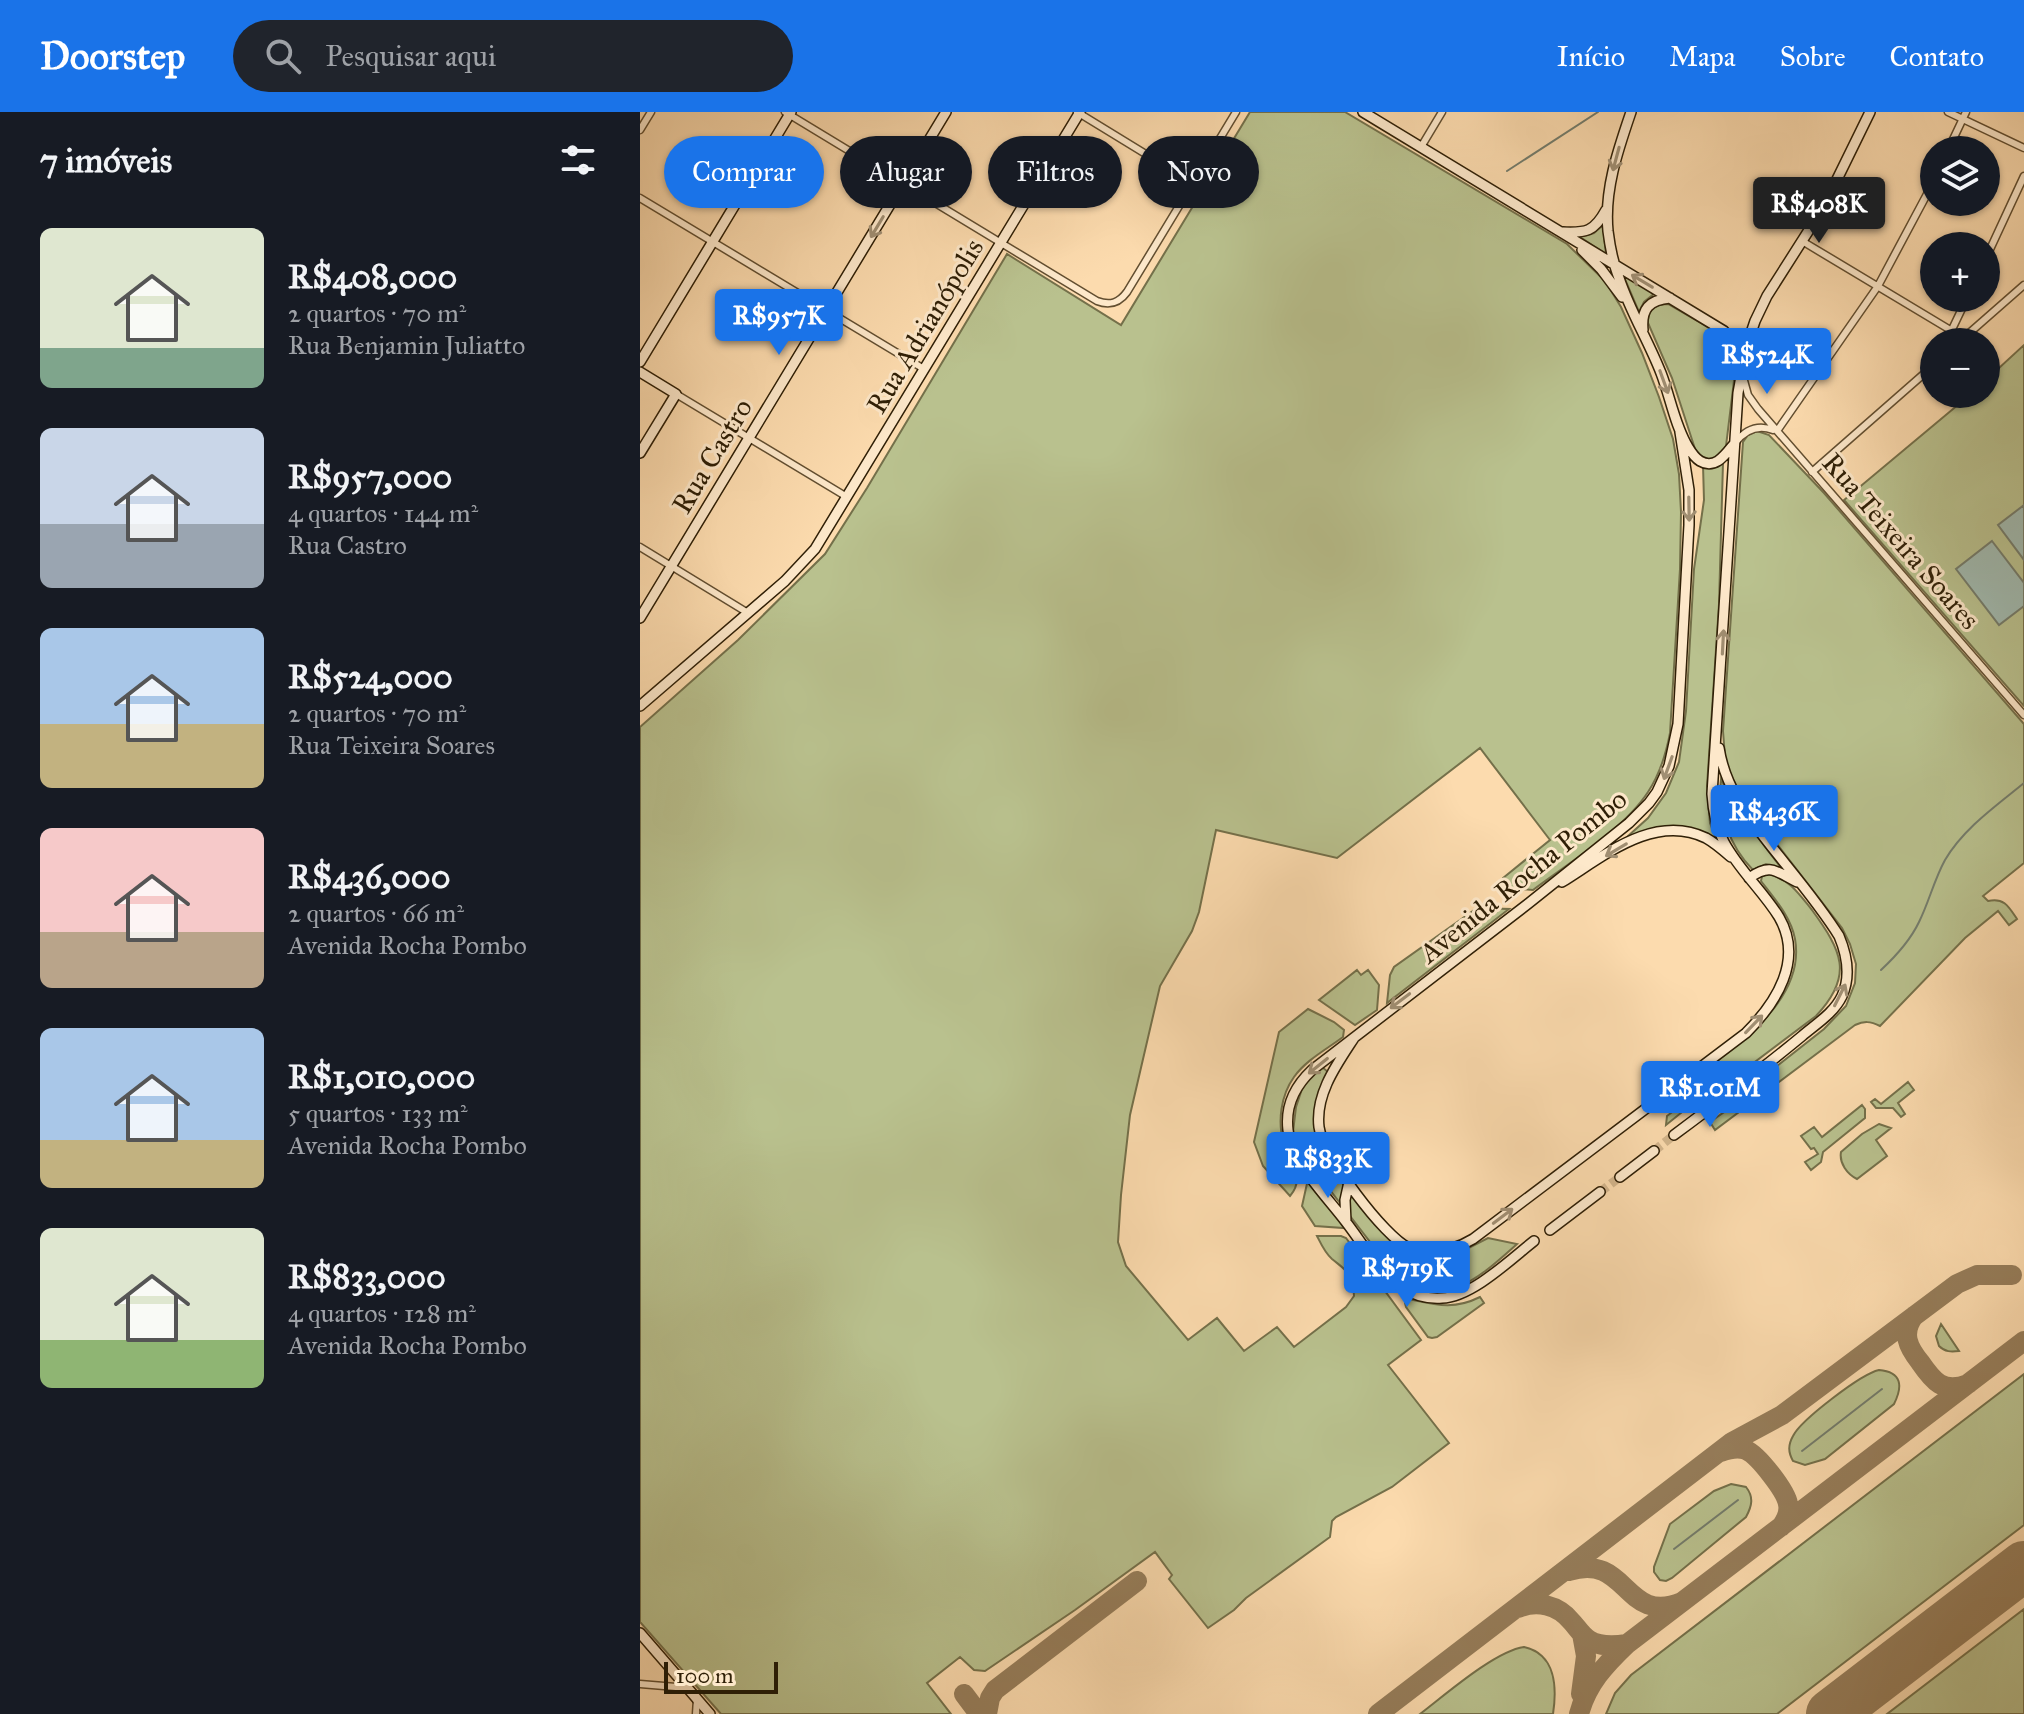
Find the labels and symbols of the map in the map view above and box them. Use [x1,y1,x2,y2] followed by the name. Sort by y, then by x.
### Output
[1608,145,1623,171] one-way arrow
[1754,177,1884,245] pin: R$408K
[869,215,885,238] one-way arrow
[859,232,991,420] street label: Rua Adrianópolis
[1631,273,1654,289] one-way arrow
[714,289,844,357] pin: R$957K
[1702,328,1832,396] pin: R$524K
[1658,369,1672,394] one-way arrow
[664,392,760,520] street label: Rua Castro
[1815,445,1987,637] street label: Rua Teixeira Soares
[1681,495,1697,522] one-way arrow
[1715,629,1730,656] one-way arrow
[1660,755,1674,779] one-way arrow
[1411,782,1634,971] street label: Avenida Rocha Pombo
[1709,785,1839,853] pin: R$436K
[1605,842,1628,858] one-way arrow
[1833,984,1848,1008] one-way arrow
[1390,993,1412,1010] one-way arrow
[1744,1015,1763,1034] one-way arrow
[1308,1057,1329,1075] one-way arrow
[1636,1061,1784,1129] pin: R$1.01M
[1263,1132,1393,1200] pin: R$833K
[1492,1208,1513,1225] one-way arrow
[1342,1241,1472,1309] pin: R$719K
[664,1658,778,1694] scale bar

